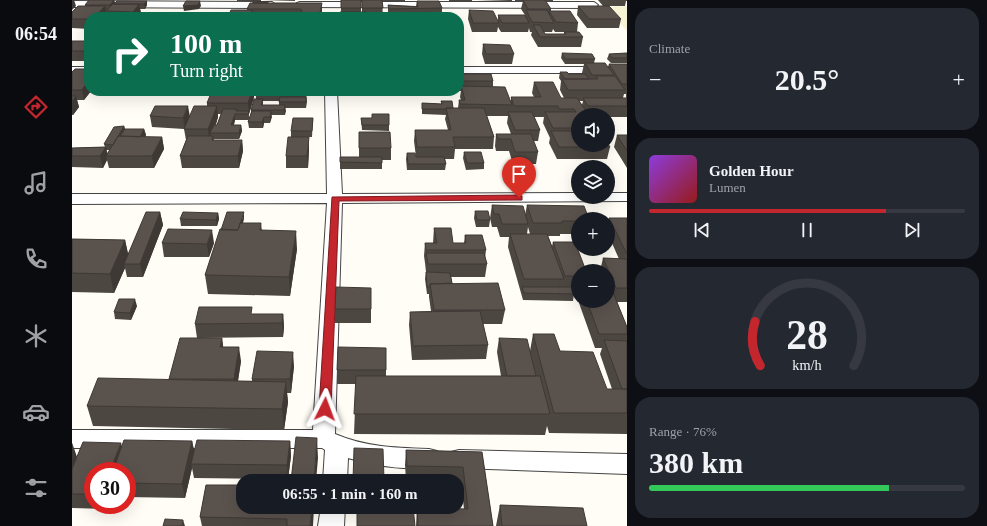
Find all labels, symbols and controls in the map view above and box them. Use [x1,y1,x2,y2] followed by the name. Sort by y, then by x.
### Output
[15,24,57,44] text: 06:54
[104,28,156,80] icon: right
[170,28,242,59] text: 100 m
[649,41,690,56] text: Climate
[170,61,243,81] text: Turn right
[775,63,839,96] text: 20.5°
[649,67,661,92] text: −
[953,67,965,92] text: +
[22,93,50,121] icon: directions
[571,108,615,308] map controls
[571,108,615,152] button: sound
[502,157,536,198] pin
[571,160,615,204] button: layers
[508,163,530,185] icon: arrive
[709,163,794,179] text: Golden Hour
[22,169,50,197] icon: music
[709,180,746,195] text: Lumen
[571,212,615,256] button: +
[691,219,713,241] icon: previous
[796,219,818,241] icon: pause
[901,219,923,241] icon: next
[22,245,50,273] icon: phone
[571,264,615,308] button: −
[786,312,828,358] text: 28
[22,322,50,350] icon: climate
[792,356,822,372] text: km/h
[304,388,346,430] position arrow
[22,398,50,426] icon: car
[649,424,717,439] text: Range · 76%
[649,446,743,479] text: 380 km
[84,462,136,514] speed limit sign: 30
[22,474,50,502] icon: filters
[283,486,418,502] text: 06:55 · 1 min · 160 m

